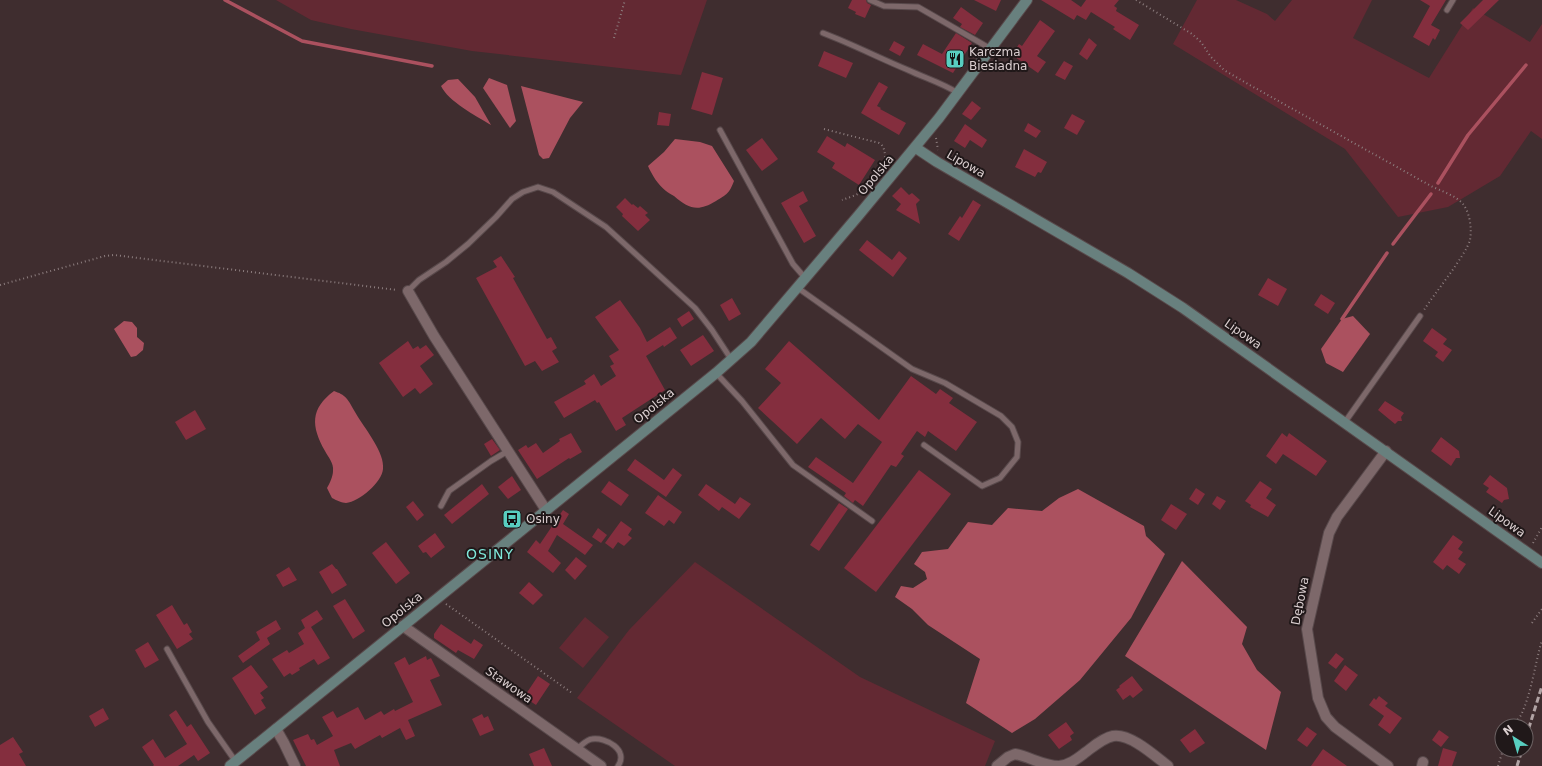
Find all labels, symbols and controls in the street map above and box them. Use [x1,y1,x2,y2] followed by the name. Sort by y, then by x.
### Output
[969,45,1027,73] place label: Karczma Biesiadna
[944,48,966,70] restaurant icon: Karczma Biesiadna
[944,147,988,181] street label: Lipowa
[855,152,897,198] street label: Opolska
[1222,316,1264,352] street label: Lipowa
[631,385,677,427] street label: Opolska
[1486,504,1528,540] street label: Lipowa
[501,508,523,530] bus stop icon: Osiny
[526,512,560,526] place label: Osiny
[466,546,514,562] district label: OSINY
[1288,576,1312,626] street label: Dębowa
[379,589,425,631] street label: Opolska
[483,664,535,706] street label: Stawowa
[1494,718,1534,758] north arrow
[1501,722,1516,738] text: N

